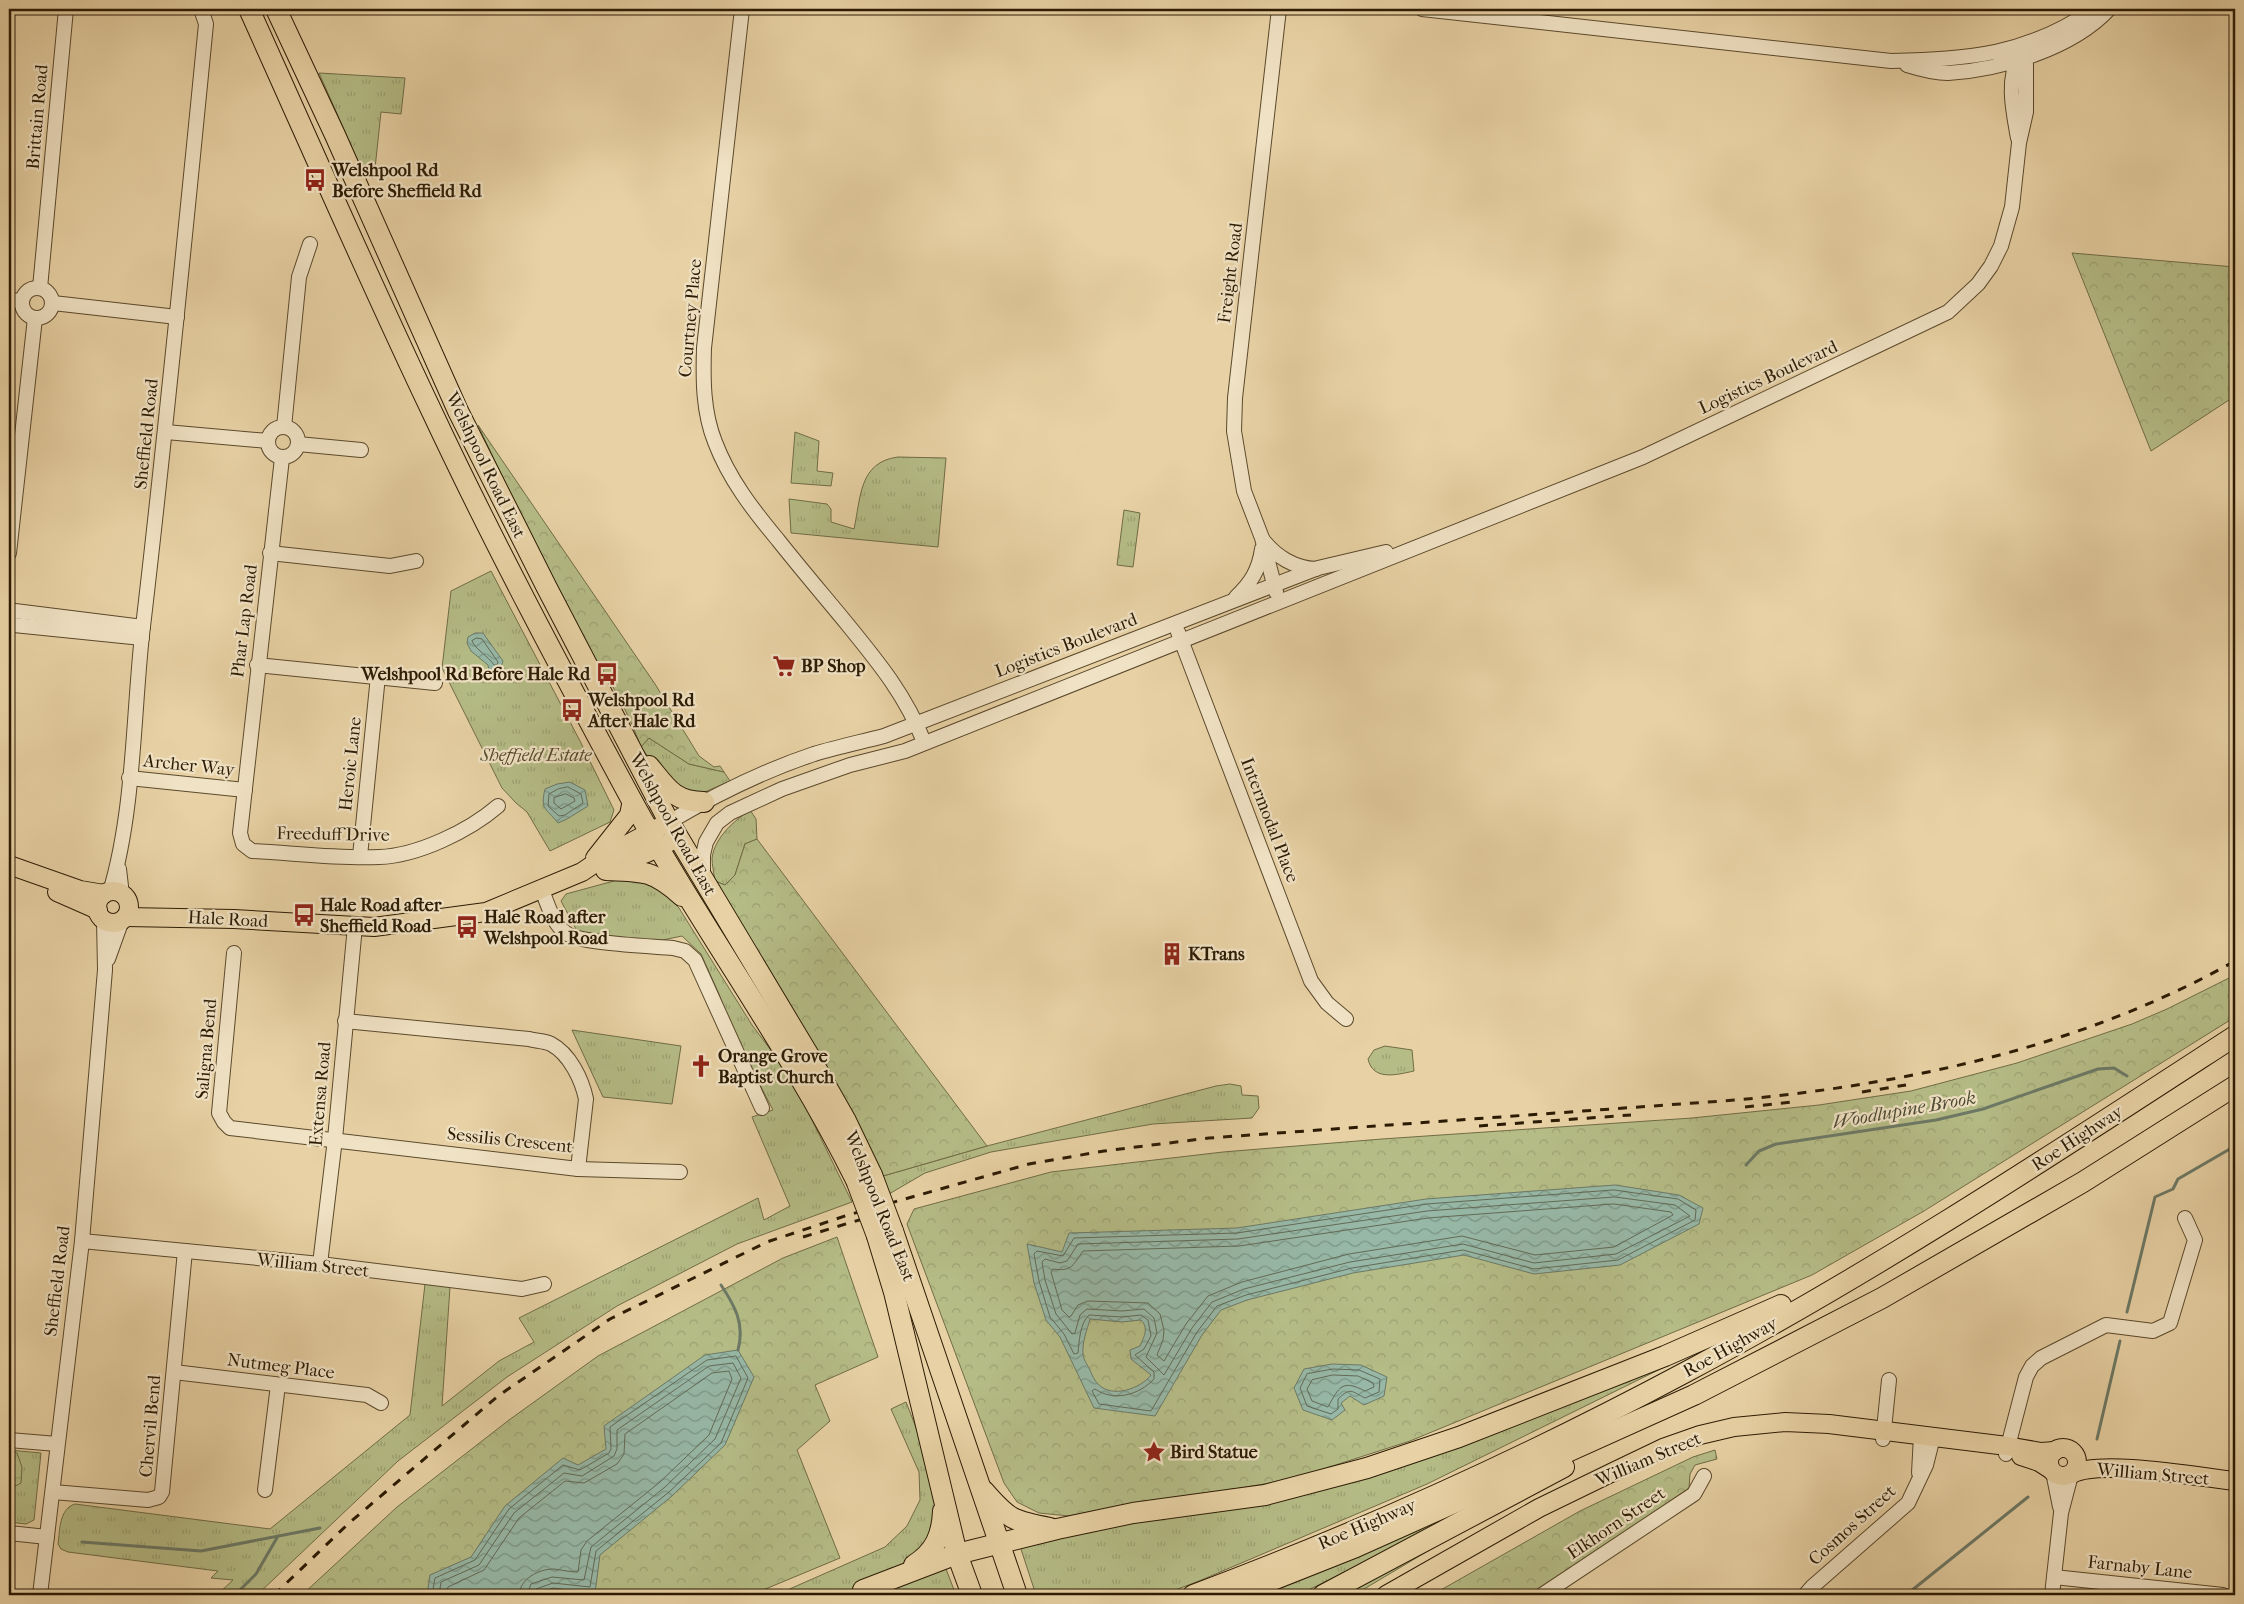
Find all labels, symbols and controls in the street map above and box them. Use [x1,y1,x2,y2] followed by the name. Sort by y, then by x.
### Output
[22,63,53,170] street label: Brittain Road
[331,160,483,202] place label: Welshpool Rd Before Sheffield Rd
[302,167,328,193] bus stop icon: Welshpool Rd Before Sheffield Rd
[1214,221,1247,325] street label: Freight Road
[675,258,706,378] street label: Courtney Place
[1696,336,1841,419] street label: Logistics Boulevard
[130,377,163,491] street label: Sheffield Road
[441,388,530,542] street label: Welshpool Road East
[227,563,262,679] street label: Phar Lap Road
[992,609,1140,682] street label: Logistics Boulevard
[771,653,797,679] supermarket icon: BP Shop
[801,656,866,677] place label: BP Shop
[594,661,620,687] bus stop icon: Welshpool Rd Before Hale Rd
[360,664,591,685] place label: Welshpool Rd Before Hale Rd
[587,690,697,732] place label: Welshpool Rd After Hale Rd
[559,697,585,723] bus stop icon: Welshpool Rd After Hale Rd
[335,716,366,812] street label: Heroic Lane
[479,745,592,766] park label: Sheffield Estate
[624,748,721,900] street label: Welshpool Road East
[141,750,237,781] street label: Archer Way
[1236,755,1303,886] street label: Intermodal Place
[276,823,390,846] street label: Freeduff Drive
[320,895,442,937] place label: Hale Road after Sheffield Road
[291,902,317,928] bus stop icon: Hale Road after Sheffield Road
[187,907,269,932] street label: Hale Road
[483,907,609,949] place label: Hale Road after Welshpool Road
[454,914,480,940] bus stop icon: Hale Road after Welshpool Road
[1159,941,1185,967] building icon: KTrans
[1188,944,1245,965] place label: KTrans
[192,998,221,1100] street label: Saligna Bend
[305,1041,336,1147] street label: Extensa Road
[718,1046,835,1088] place label: Orange Grove Baptist Church
[688,1053,714,1079] church icon: Orange Grove Baptist Church
[1831,1087,1978,1133] water label: Woodlupine Brook
[2028,1100,2128,1176] street label: Roe Highway
[446,1123,574,1158] street label: Sessilis Crescent
[839,1127,919,1285] street label: Welshpool Road East
[40,1224,75,1338] street label: Sheffield Road
[255,1249,371,1282] street label: William Street
[1680,1312,1782,1382] street label: Roe Highway
[226,1349,336,1384] street label: Nutmeg Place
[136,1374,165,1478] street label: Chervil Bend
[1591,1428,1705,1492] street label: William Street
[1141,1439,1167,1465] place icon: Bird Statue
[1170,1442,1258,1463] place label: Bird Statue
[2095,1459,2211,1490] street label: William Street
[1804,1480,1901,1570] street label: Cosmos Street
[1563,1483,1670,1564] street label: Elkhorn Street
[1315,1494,1421,1555] street label: Roe Highway
[2087,1552,2193,1583] street label: Farnaby Lane

